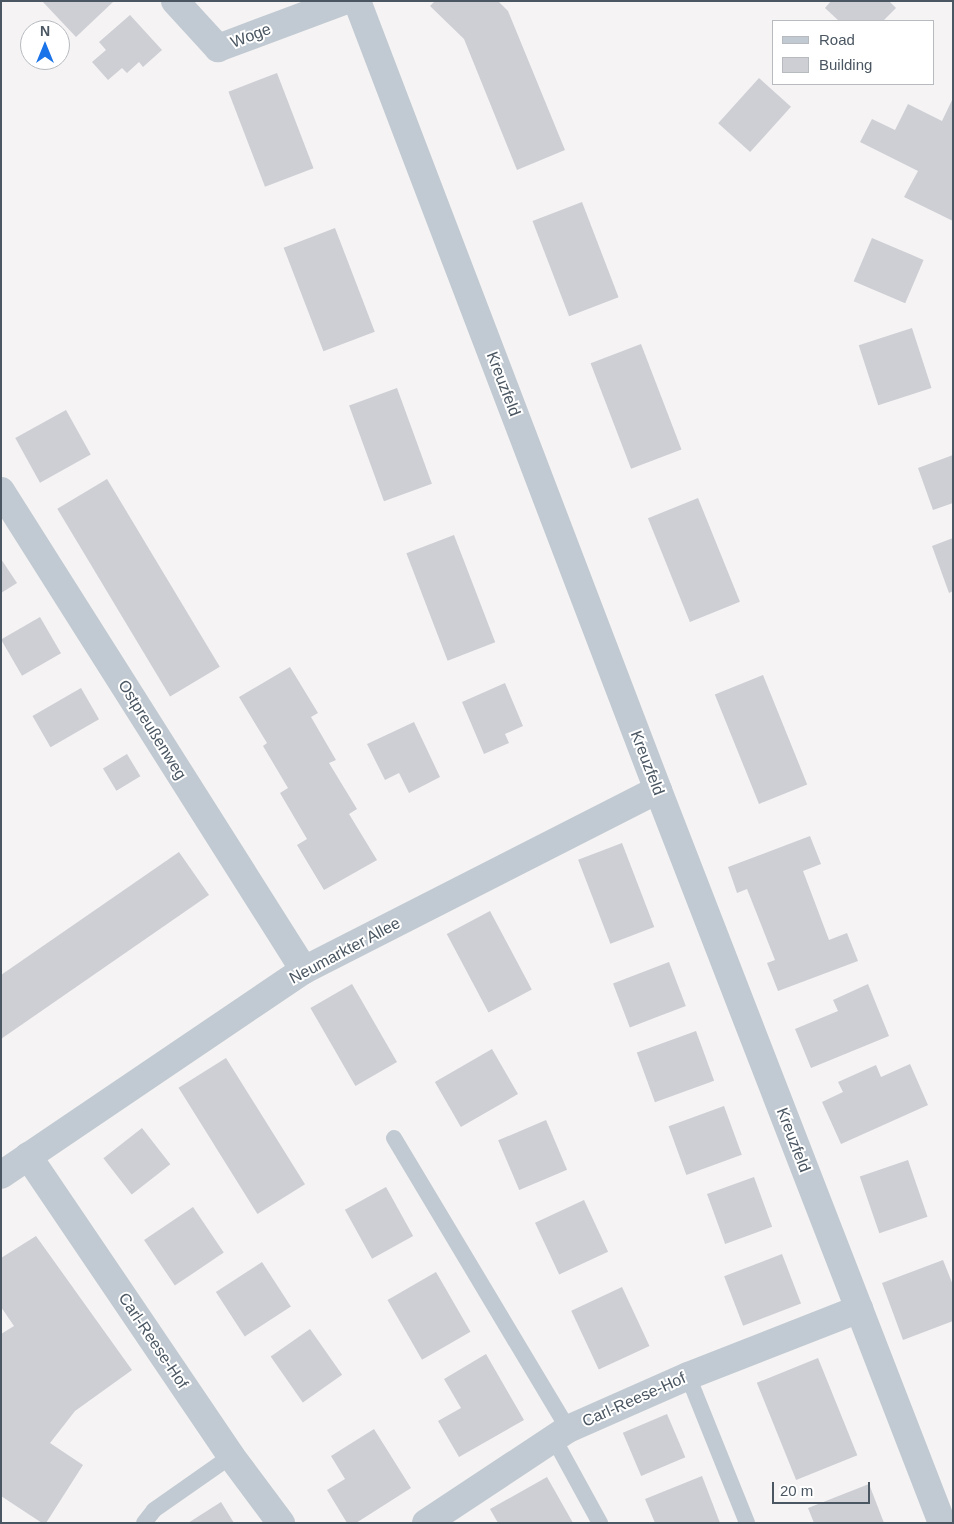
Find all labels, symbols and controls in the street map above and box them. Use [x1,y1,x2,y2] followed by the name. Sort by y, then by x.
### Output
[20,20,70,70] north arrow
[228,20,274,52] street label: Woge
[772,20,934,85] legend
[40,23,50,39] text: N
[819,31,855,48] text: Road
[819,56,872,73] text: Building
[482,349,524,419] street label: Kreuzfeld
[114,677,190,783] street label: Ostpreußenweg
[626,728,668,798] street label: Kreuzfeld
[286,914,404,988] street label: Neumarkter Allee
[772,1105,814,1175] street label: Kreuzfeld
[114,1290,192,1392] street label: Carl-Reese-Hof
[579,1369,689,1431] street label: Carl-Reese-Hof
[774,1472,872,1504] scale bar
[780,1482,813,1499] text: 20 m

